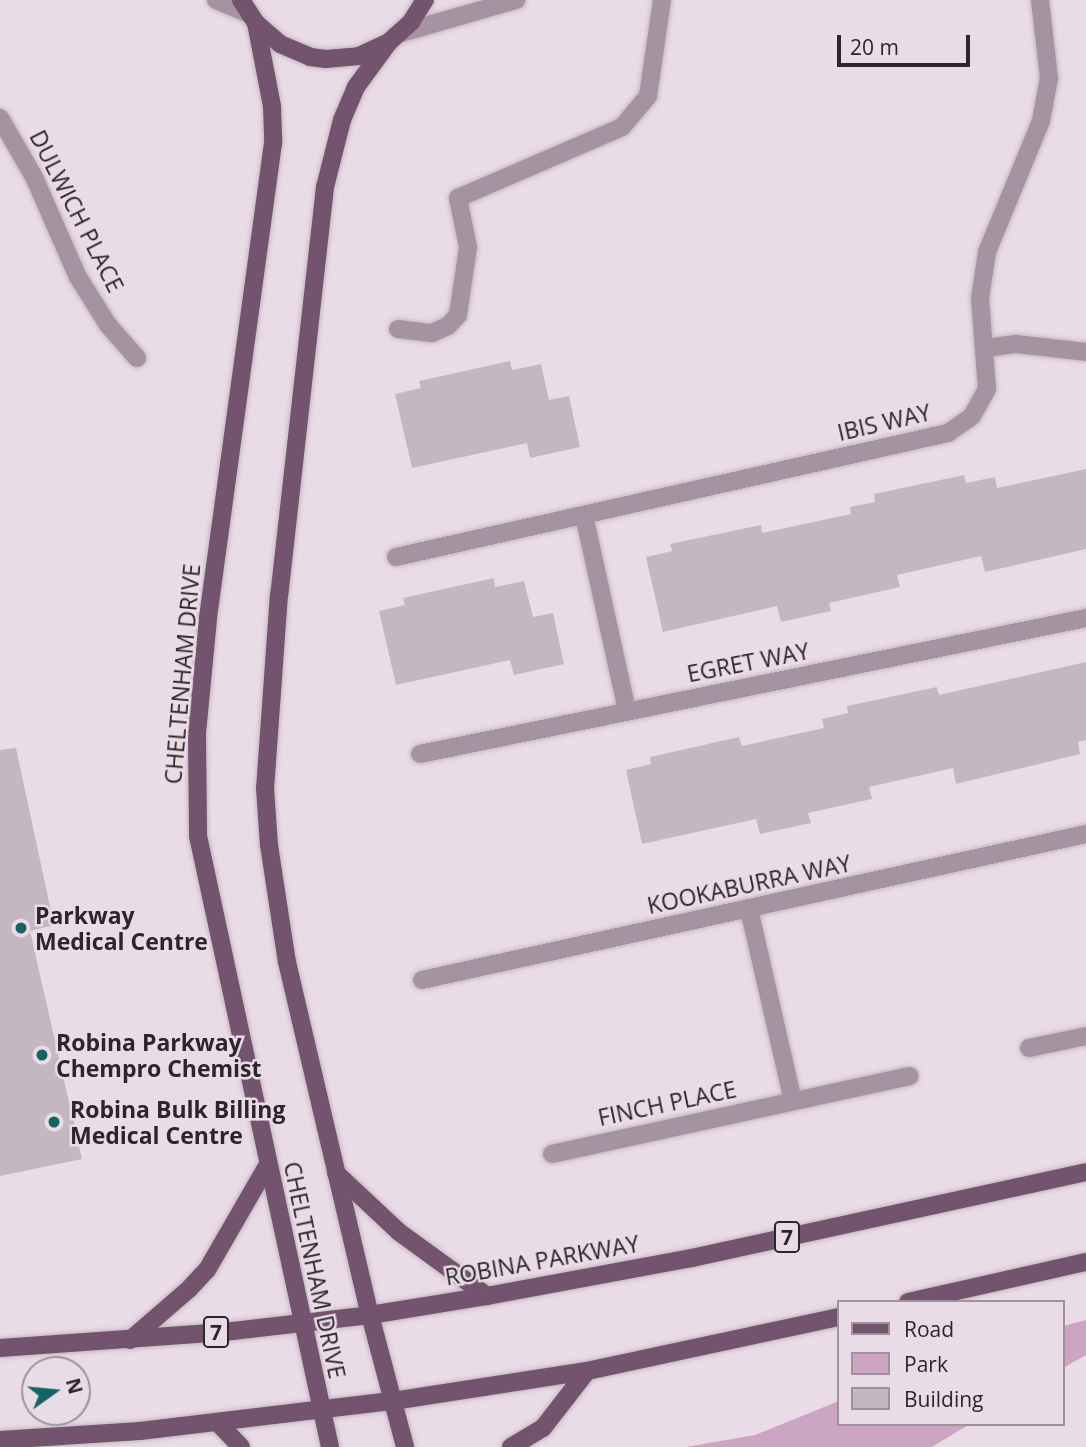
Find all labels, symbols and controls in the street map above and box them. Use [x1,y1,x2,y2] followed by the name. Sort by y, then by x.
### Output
[841,21,974,65] scale bar
[850,33,899,61] text: 20 m
[24,125,130,297] street label: DULWICH PLACE
[835,398,933,446] street label: IBIS WAY
[159,563,205,785] street label: CHELTENHAM DRIVE
[685,637,811,687] street label: EGRET WAY
[645,849,853,919] street label: KOOKABURRA WAY
[35,901,208,955] place label: Parkway Medical Centre
[13,920,29,936] marker: Parkway Medical Centre
[56,1028,262,1082] place label: Robina Parkway Chempro Chemist
[34,1047,50,1063] marker: Robina Parkway Chempro Chemist
[595,1075,739,1131] street label: FINCH PLACE
[70,1095,285,1149] place label: Robina Bulk Billing Medical Centre
[44,1112,64,1132] marker: Robina Bulk Billing Medical Centre
[279,1159,351,1381] street label: CHELTENHAM DRIVE
[773,1220,801,1254] road number: 7
[443,1229,641,1291] street label: ROBINA PARKWAY
[838,1300,1065,1426] legend
[202,1314,230,1350] road number: 7
[904,1315,954,1343] text: Road
[904,1350,948,1378] text: Park
[21,1356,91,1426] north arrow
[60,1375,89,1397] text: N
[904,1385,983,1413] text: Building

